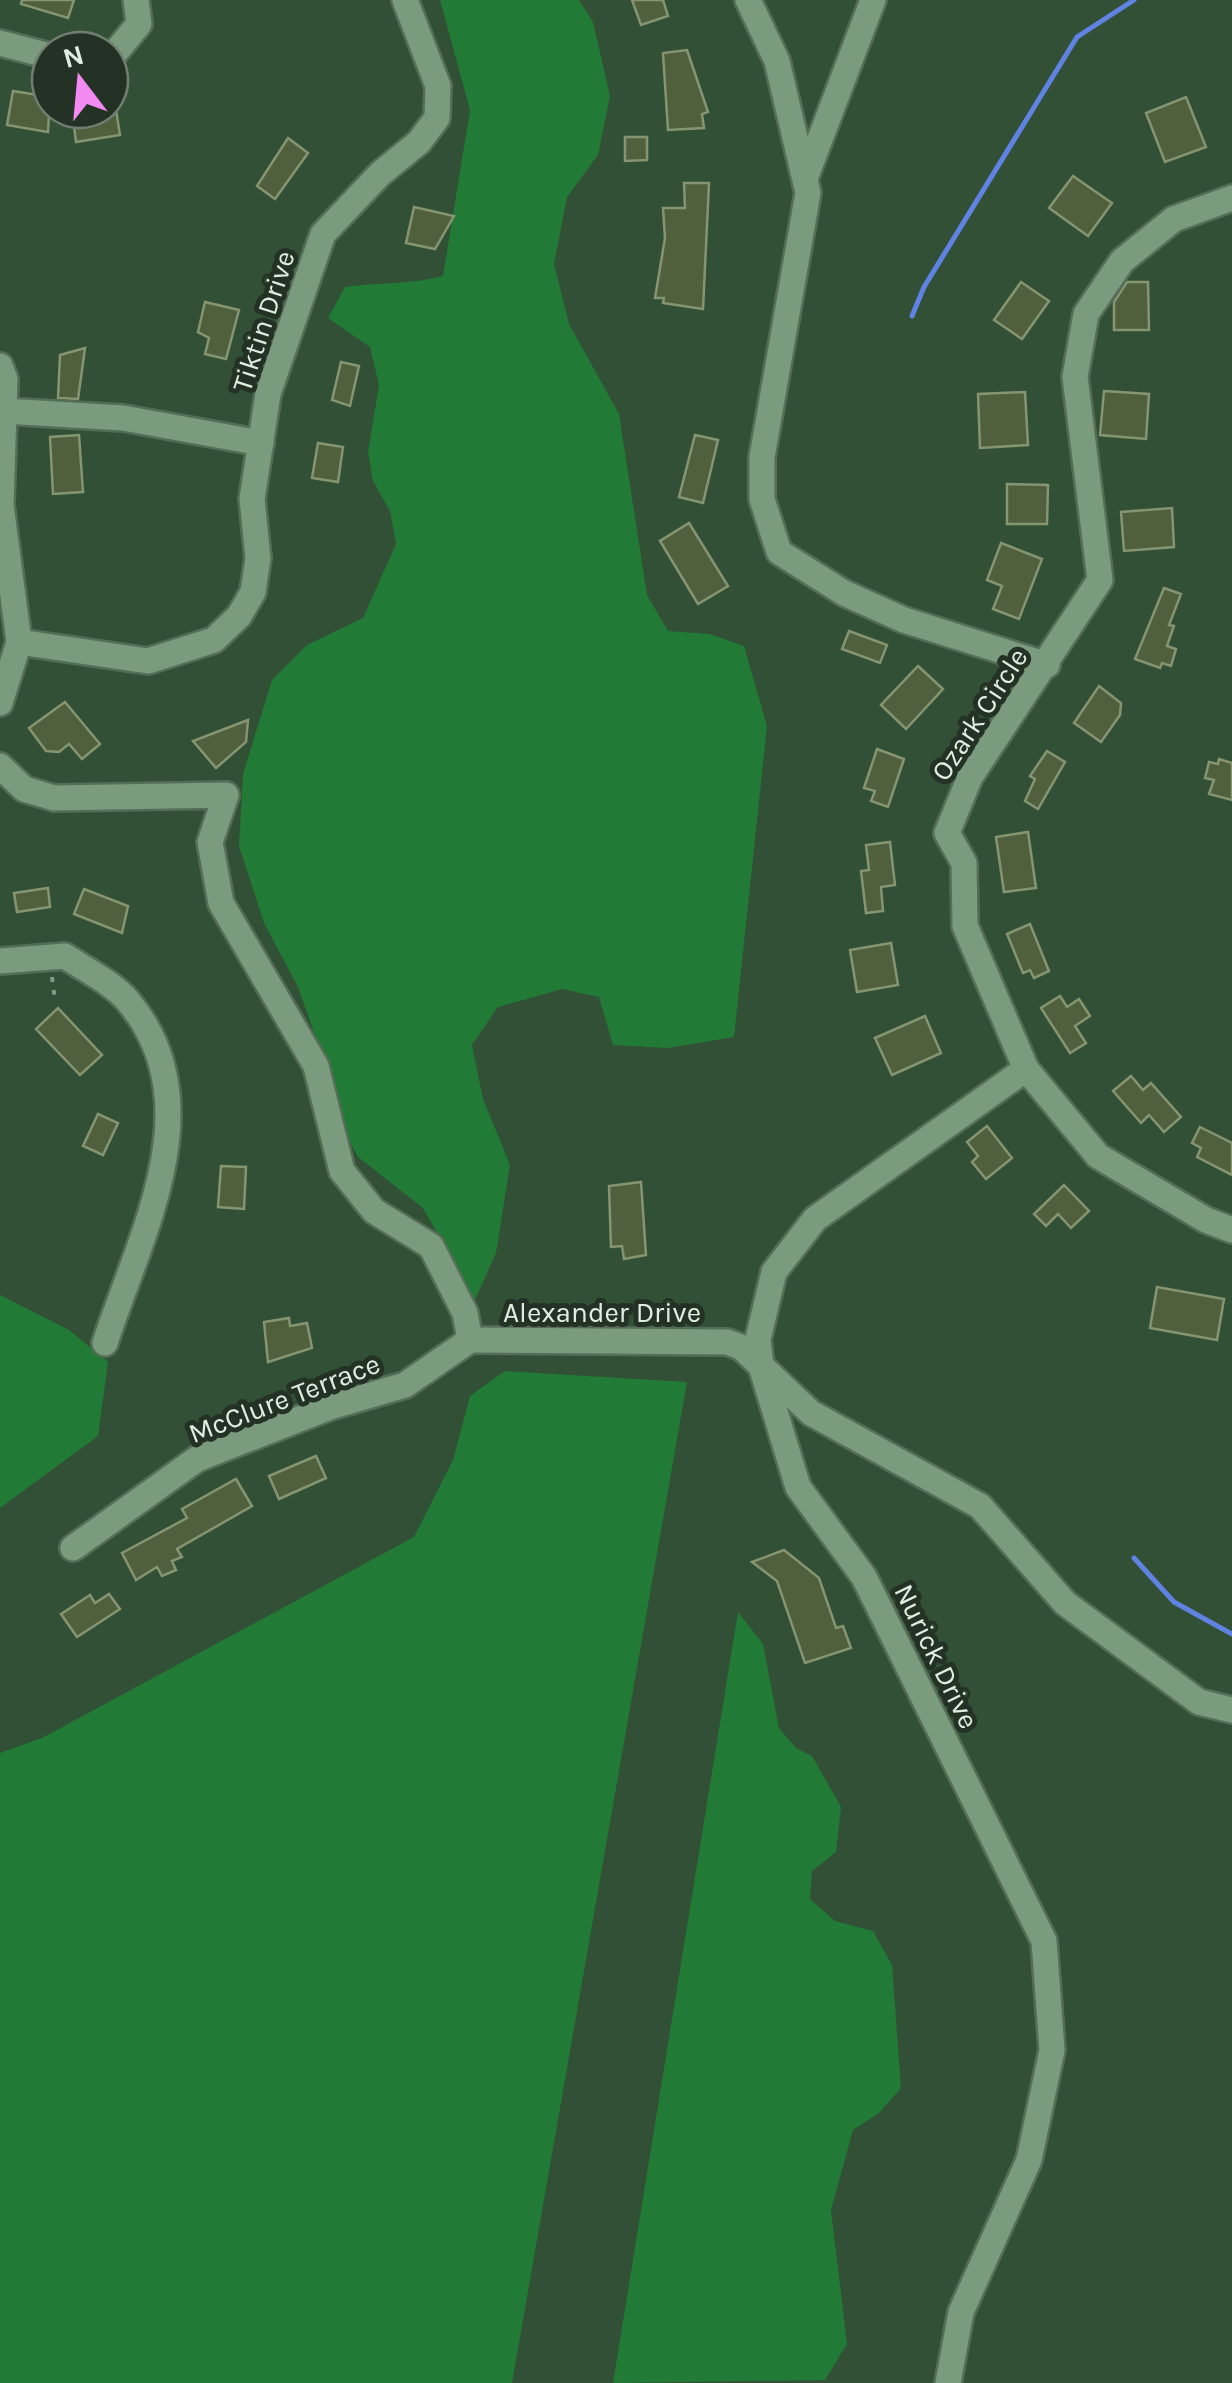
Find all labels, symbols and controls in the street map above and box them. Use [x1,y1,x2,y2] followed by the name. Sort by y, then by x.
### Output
[30,30,130,130] north arrow
[59,38,87,75] text: N
[225,247,302,396] street label: Tiktin Drive
[924,642,1035,787] street label: Ozark Circle
[503,1296,701,1329] street label: Alexander Drive
[184,1347,384,1450] street label: McClure Terrace
[887,1579,986,1734] street label: Nurick Drive

